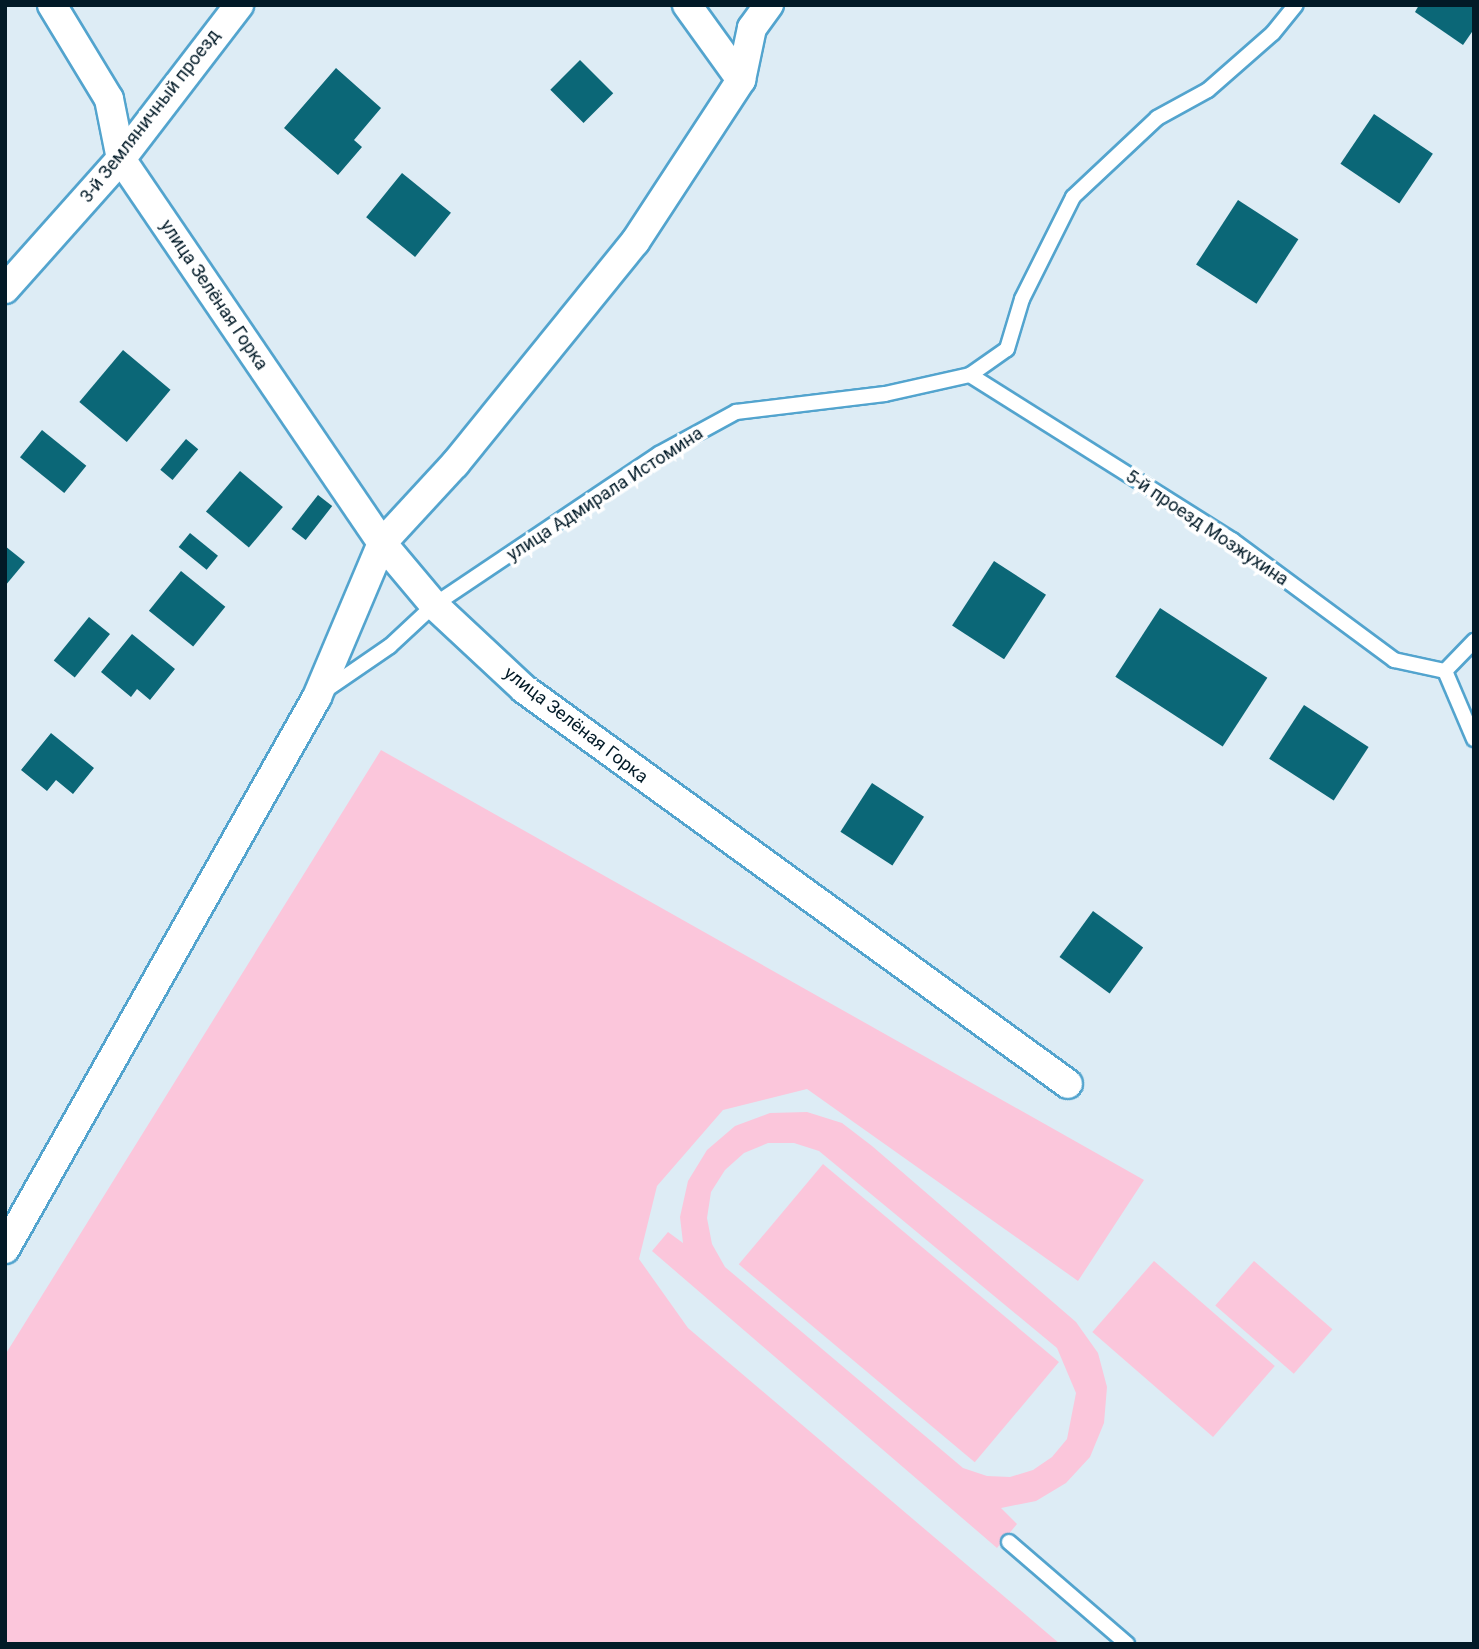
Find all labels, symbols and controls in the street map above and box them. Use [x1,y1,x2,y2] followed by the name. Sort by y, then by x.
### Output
[76,25,224,207] street label: 3-й Земляничный проезд
[156,216,272,374] street label: улица Зелёная Горка
[503,422,707,566] street label: улица Адмирала Истомина
[1122,465,1292,591] street label: 5-й проезд Мозжухина
[500,662,652,788] street label: улица Зелёная Горка

